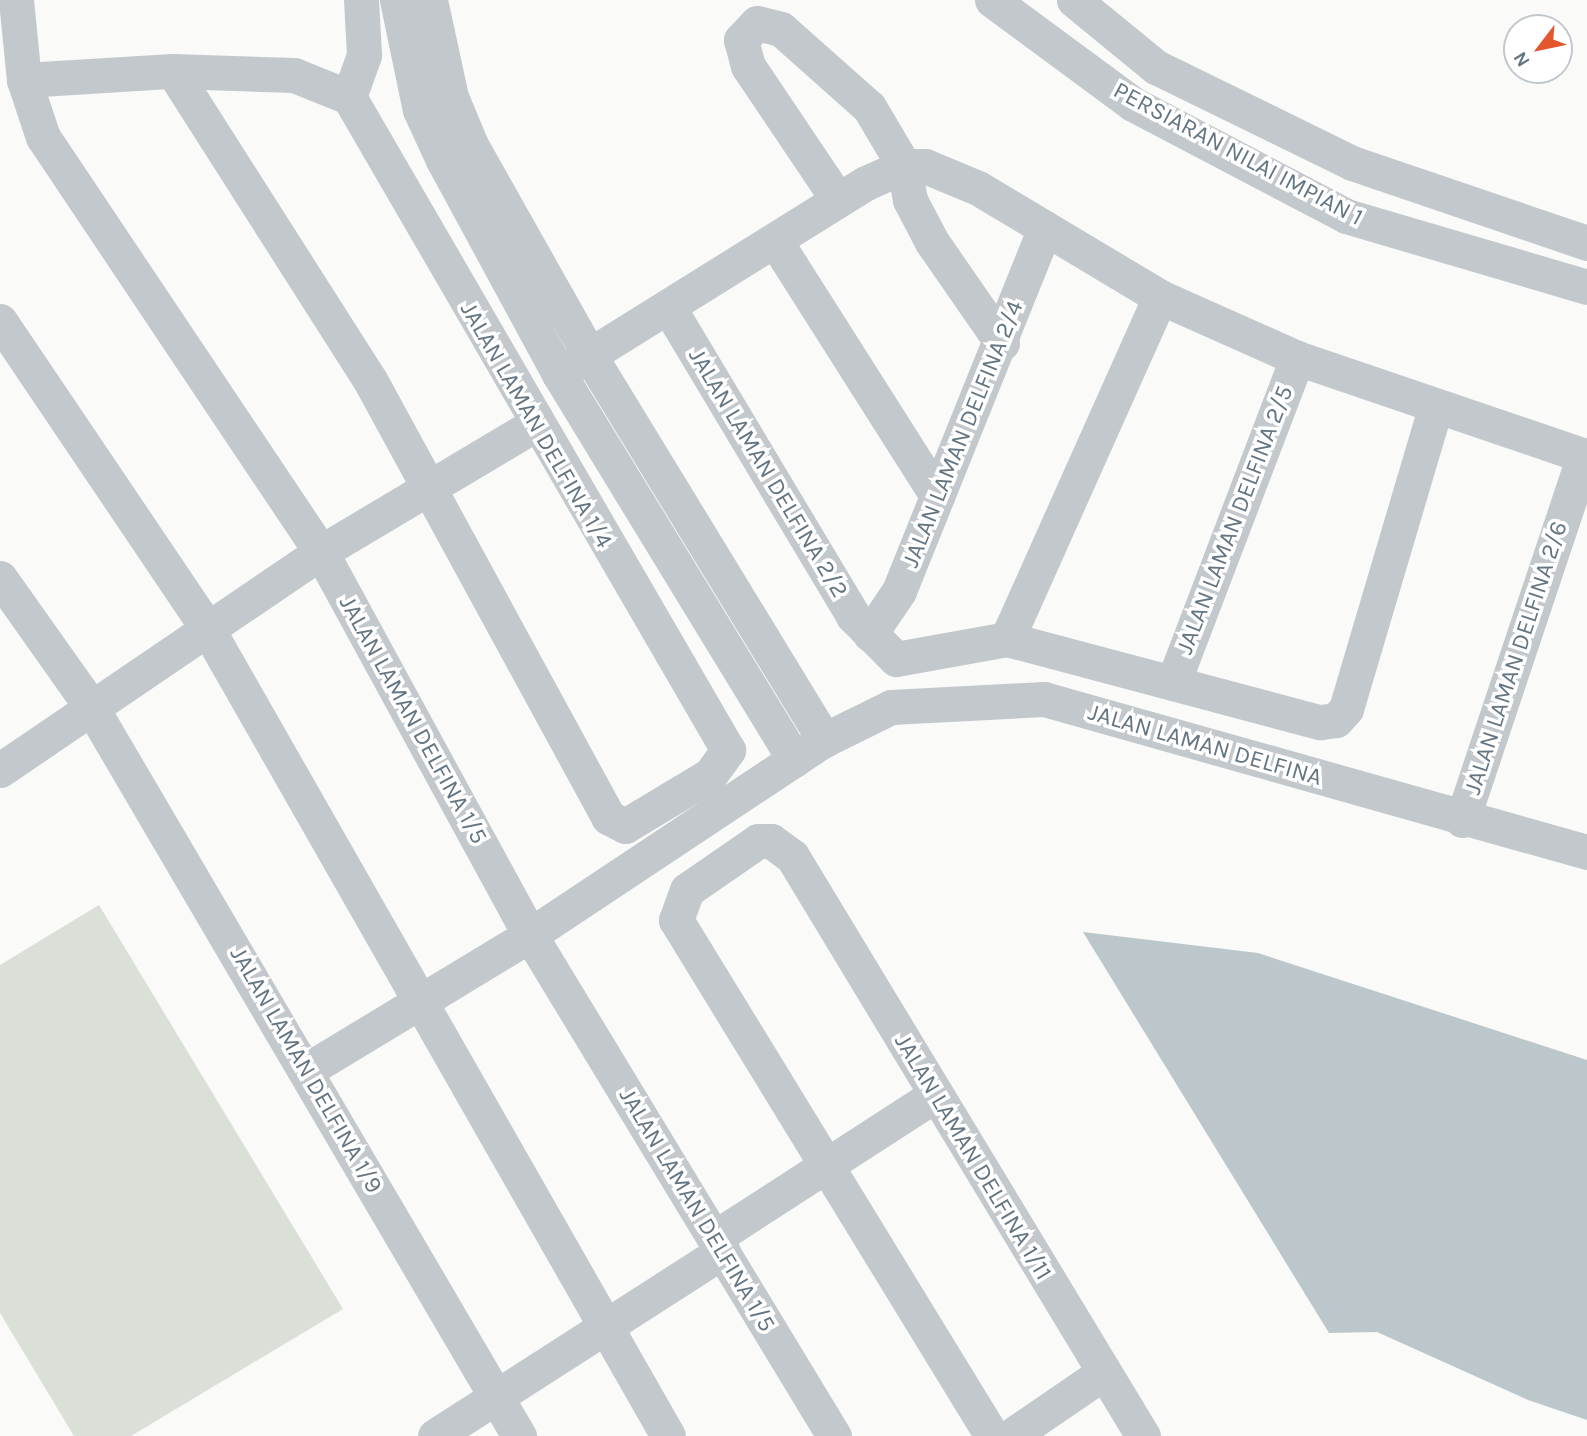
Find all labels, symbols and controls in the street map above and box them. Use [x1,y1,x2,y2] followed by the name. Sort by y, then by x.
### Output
[1503,14,1573,84] north arrow
[1509,47,1535,71] text: N
[1108,76,1368,232] street label: PERSIARAN NILAI IMPIAN 1
[896,296,1030,572] street label: JALAN LAMAN DELFINA 2/4
[454,297,618,553] street label: JALAN LAMAN DELFINA 1/4
[682,343,854,603] street label: JALAN LAMAN DELFINA 2/2
[1170,382,1300,658] street label: JALAN LAMAN DELFINA 2/5
[1458,518,1574,798] street label: JALAN LAMAN DELFINA 2/6
[333,591,493,849] street label: JALAN LAMAN DELFINA 1/5
[1085,698,1325,792] street label: JALAN LAMAN DELFINA
[224,942,388,1198] street label: JALAN LAMAN DELFINA 1/9
[888,1029,1058,1285] street label: JALAN LAMAN DELFINA 1/11
[613,1083,781,1337] street label: JALAN LAMAN DELFINA 1/5

